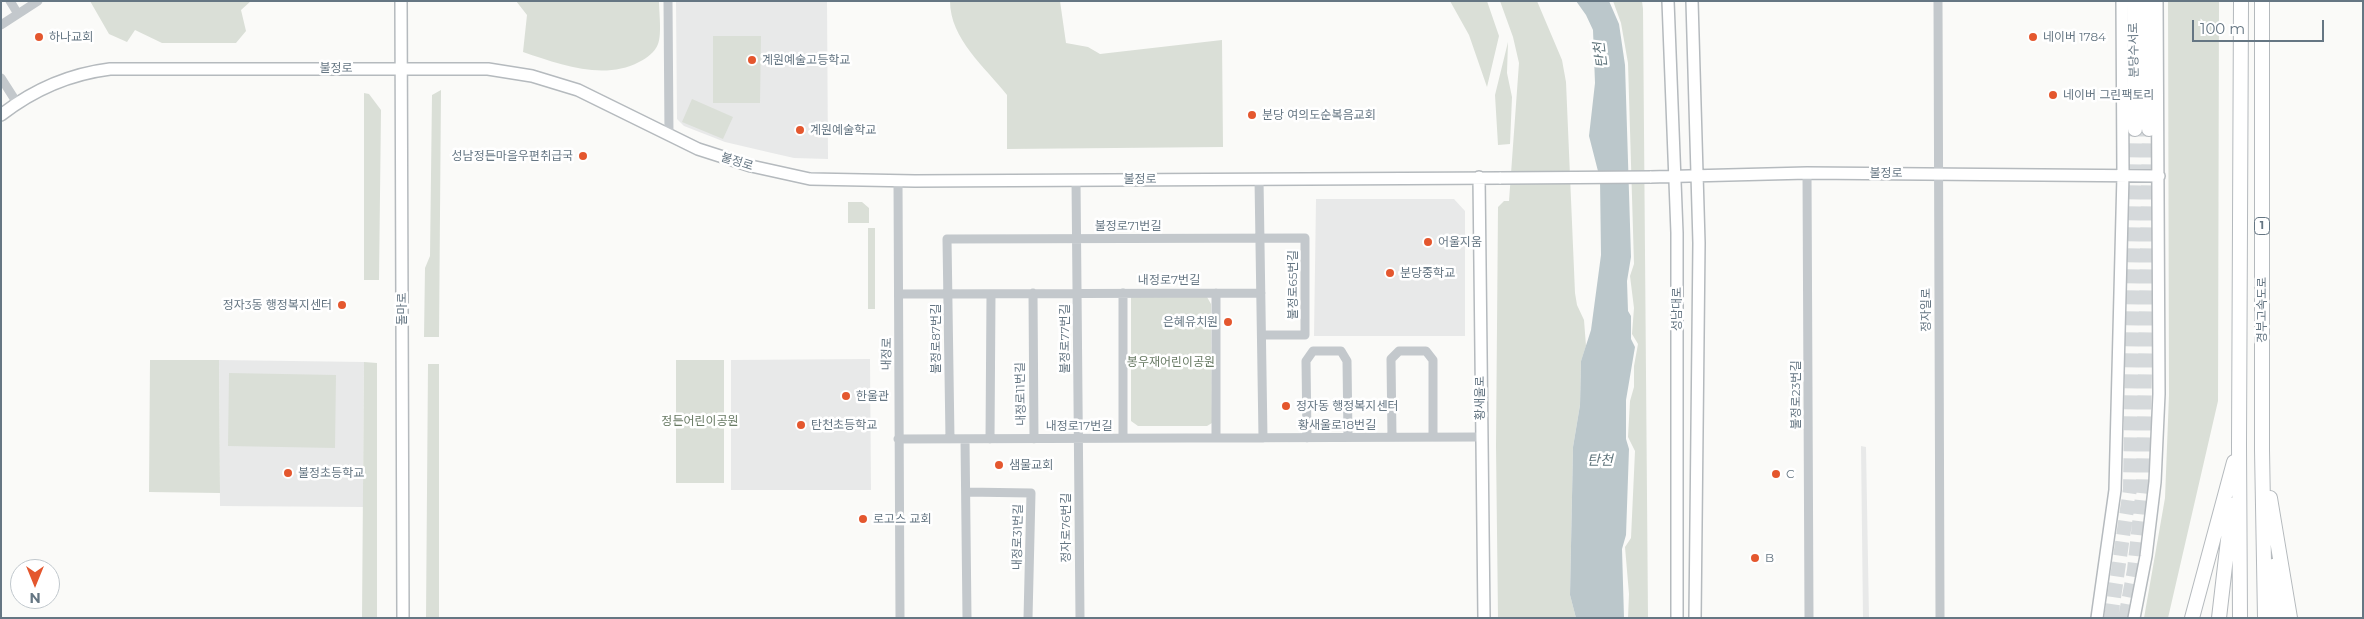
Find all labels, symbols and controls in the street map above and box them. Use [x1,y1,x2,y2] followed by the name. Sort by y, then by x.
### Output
[2194,10,2326,42] scale bar
[2200,19,2245,38] text: 100 m
[2126,22,2142,78] street label: 분당수서로
[49,30,93,44] place label: 하나교회
[2043,30,2106,44] place label: 네이버 1784
[33,31,45,43] marker: 하나교회
[2027,31,2039,43] marker: 네이버 1784
[1591,41,1611,69] water label: 탄천
[762,53,850,67] place label: 계원예술고등학교
[746,54,758,66] marker: 계원예술고등학교
[319,61,353,75] street label: 불정로
[2063,88,2154,102] place label: 네이버 그린팩토리
[2047,89,2059,101] marker: 네이버 그린팩토리
[1262,108,1376,122] place label: 분당 여의도순복음교회
[1246,109,1258,121] marker: 분당 여의도순복음교회
[810,123,876,137] place label: 계원예술학교
[794,124,806,136] marker: 계원예술학교
[452,149,573,163] place label: 성남정든마을우편취급국
[577,150,589,162] marker: 성남정든마을우편취급국
[719,150,755,174] street label: 불정로
[1869,166,1903,180] street label: 불정로
[1123,172,1157,186] street label: 불정로
[2254,218,2270,235] road number: 1
[1095,219,1161,233] street label: 불정로71번길
[1438,235,1482,249] place label: 어울지움
[1422,236,1434,248] marker: 어울지움
[1286,250,1300,320] street label: 불정로65번길
[1400,266,1455,280] place label: 분당중학교
[1384,267,1396,279] marker: 분당중학교
[1138,273,1200,287] street label: 내정로7번길
[2255,277,2269,343] street label: 경부고속도로
[1670,287,1684,331] street label: 성남대로
[1919,288,1933,332] street label: 정자일로
[395,292,409,326] street label: 돌마로
[223,298,332,312] place label: 정자3동 행정복지센터
[336,299,348,311] marker: 정자3동 행정복지센터
[929,304,943,374] street label: 불정로87번길
[1058,304,1072,374] street label: 불정로77번길
[1163,315,1218,329] place label: 은혜유치원
[1222,316,1234,328] marker: 은혜유치원
[880,337,894,371] street label: 내정로
[1127,355,1215,369] park label: 봉우재어린이공원
[1789,361,1803,429] street label: 불정로23번길
[1013,362,1029,426] street label: 내정로11번길
[1473,376,1487,420] street label: 황새울로
[856,389,889,403] place label: 한울관
[840,390,852,402] marker: 한울관
[1296,399,1399,413] place label: 정자동 행정복지센터
[1280,400,1292,412] marker: 정자동 행정복지센터
[661,414,739,428] park label: 정든어린이공원
[811,418,877,432] place label: 탄천초등학교
[1298,418,1376,432] street label: 황새울로18번길
[795,419,807,431] marker: 탄천초등학교
[1046,419,1112,433] street label: 내정로17번길
[1587,453,1613,469] water label: 탄천
[1009,458,1053,472] place label: 샘물교회
[993,459,1005,471] marker: 샘물교회
[298,466,364,480] place label: 불정초등학교
[282,467,294,479] marker: 불정초등학교
[1786,467,1795,481] place label: C
[1770,468,1782,480] marker: C
[1059,493,1073,563] street label: 정자로76번길
[1010,504,1026,570] street label: 내정로31번길
[873,512,931,526] place label: 로고스 교회
[857,513,869,525] marker: 로고스 교회
[1765,551,1774,565] place label: B
[1749,552,1761,564] marker: B
[10,559,60,609] north arrow
[29,589,41,607] text: N

